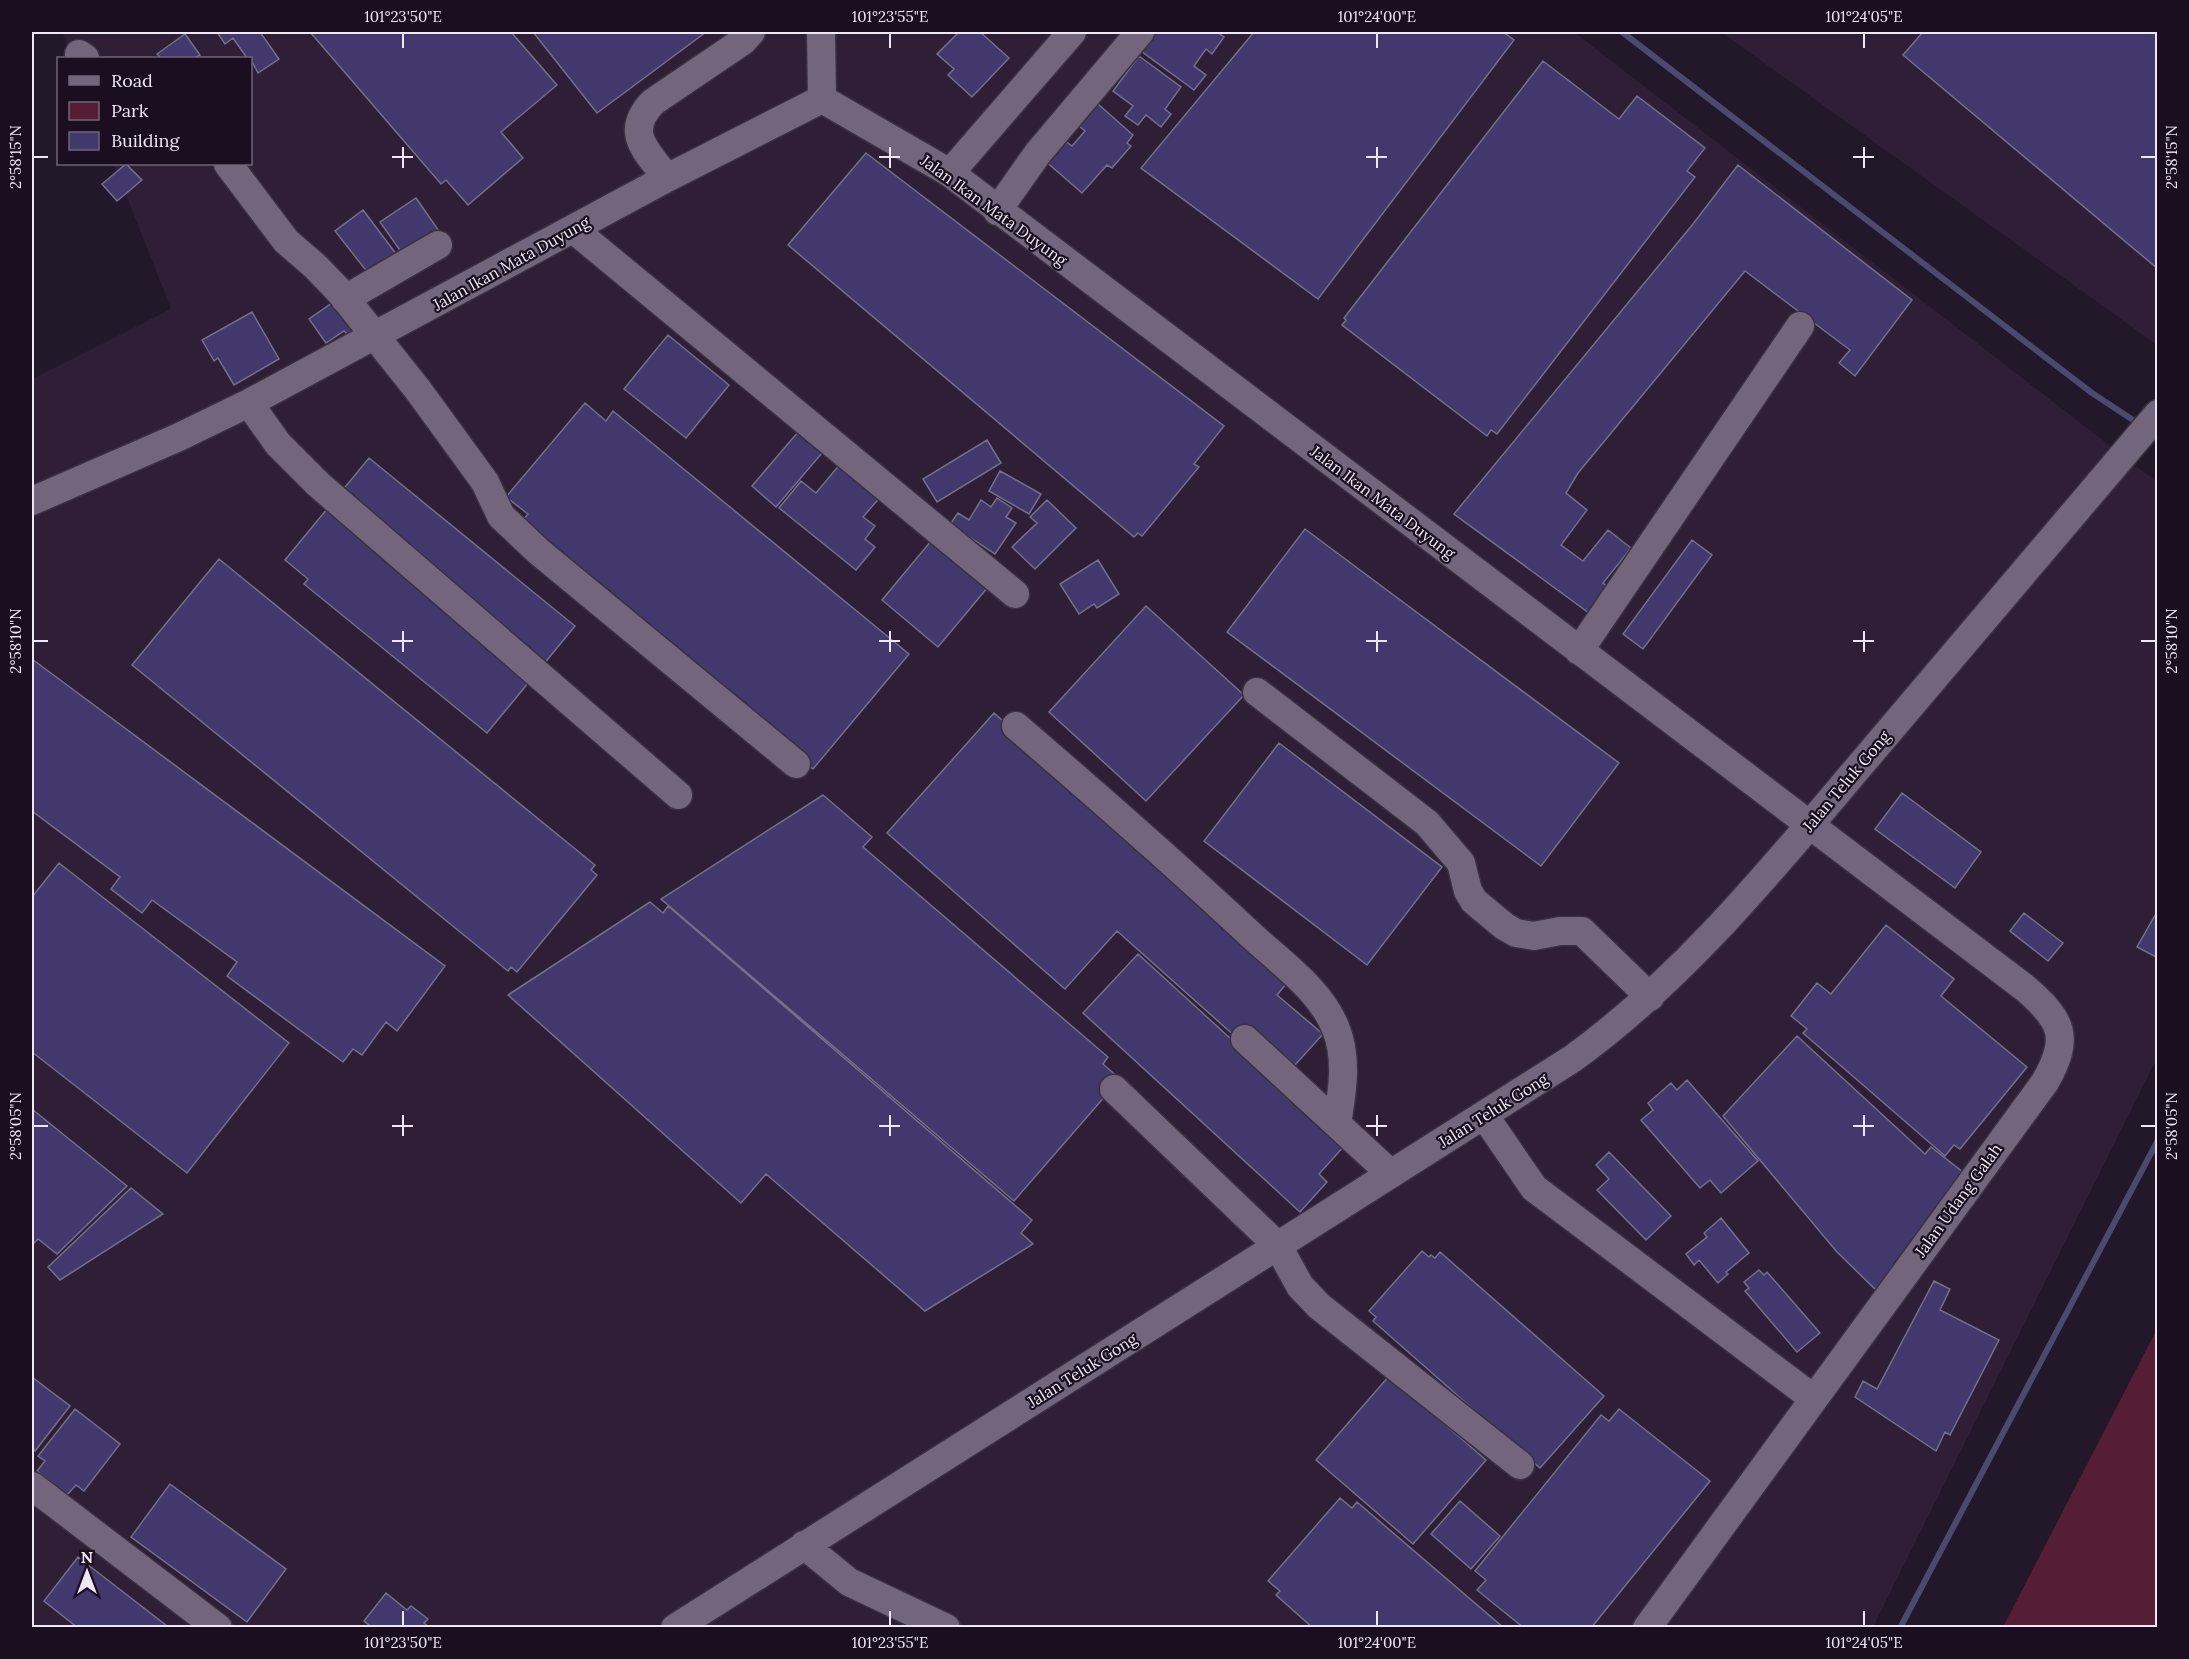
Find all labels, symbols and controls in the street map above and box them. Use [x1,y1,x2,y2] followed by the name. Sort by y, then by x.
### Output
[364,7,442,26] text: 101°23'50"E
[852,7,928,26] text: 101°23'55"E
[1338,7,1416,26] text: 101°24'00"E
[1825,7,1903,26] text: 101°24'05"E
[57,57,252,165] legend
[111,69,153,92] text: Road
[111,99,149,122] text: Park
[6,125,25,189] text: 2°58'15"N
[2162,125,2181,189] text: 2°58'15"N
[111,129,181,152] text: Building
[916,150,1072,271] street label: Jalan Ikan Mata Duyung
[428,211,594,315] street label: Jalan Ikan Mata Duyung
[1306,440,1460,564] street label: Jalan Ikan Mata Duyung
[6,608,25,674] text: 2°58'10"N
[2162,608,2181,674] text: 2°58'10"N
[1797,726,1895,836] street label: Jalan Teluk Gong
[1434,1068,1552,1152] street label: Jalan Teluk Gong
[6,1092,25,1160] text: 2°58'05"N
[2162,1092,2181,1160] text: 2°58'05"N
[1910,1139,2006,1261] street label: Jalan Udang Galah
[1023,1328,1141,1412] street label: Jalan Teluk Gong
[57,1542,117,1602] north arrow
[81,1547,93,1567] text: N
[364,1633,442,1652] text: 101°23'50"E
[852,1633,928,1652] text: 101°23'55"E
[1338,1633,1416,1652] text: 101°24'00"E
[1825,1633,1903,1652] text: 101°24'05"E

